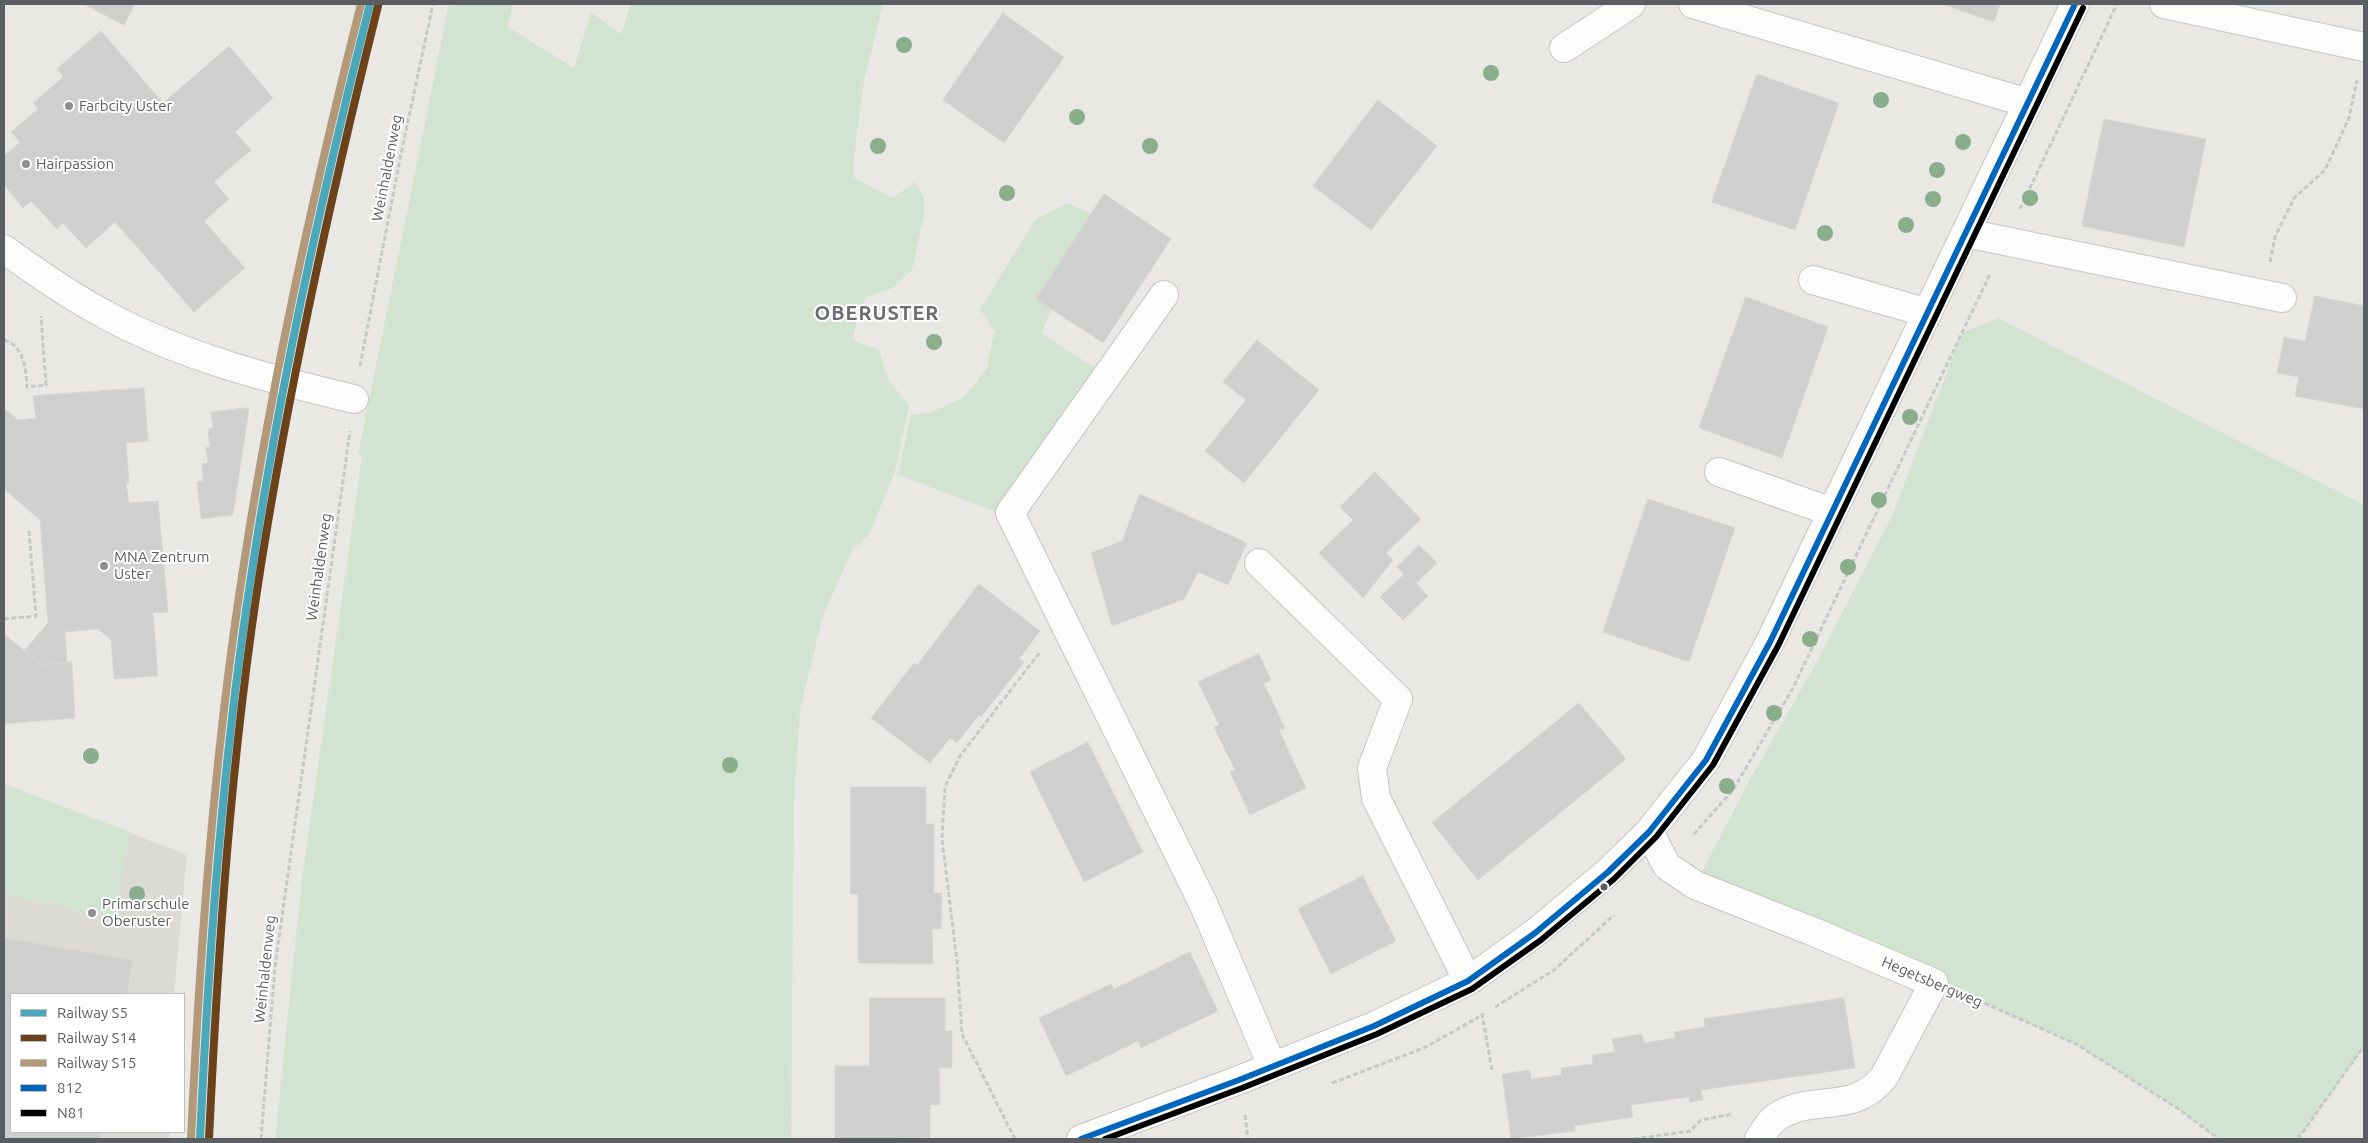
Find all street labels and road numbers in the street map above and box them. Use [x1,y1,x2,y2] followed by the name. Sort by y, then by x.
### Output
[368,113,406,223] street label: Weinhaldenweg
[303,512,335,622] street label: Weinhaldenweg
[250,914,280,1024] street label: Weinhaldenweg
[1879,953,1985,1011] street label: Hegetsbergweg

